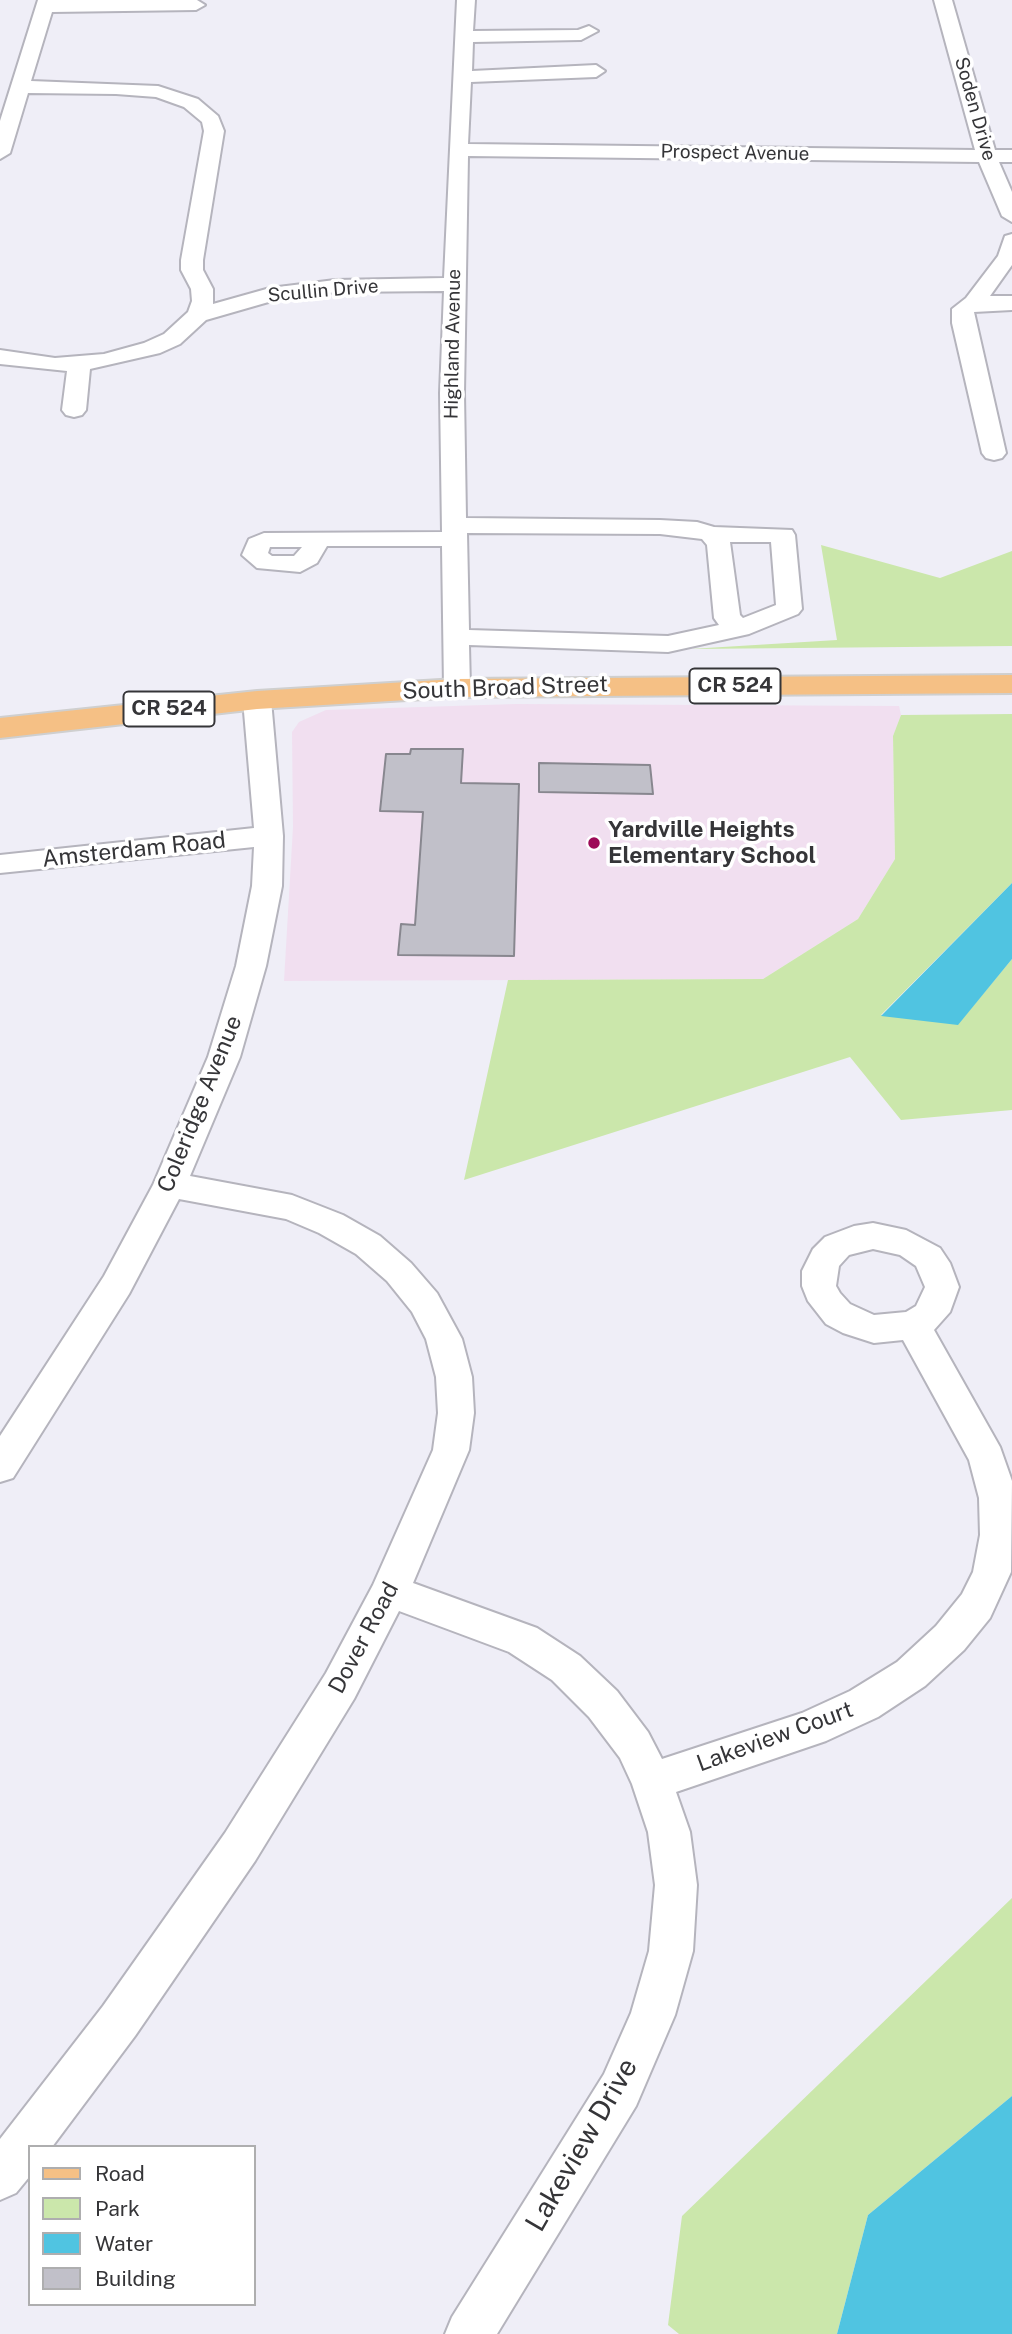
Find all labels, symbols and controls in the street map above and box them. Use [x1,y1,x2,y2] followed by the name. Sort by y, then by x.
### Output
[949,55,1001,163] street label: Soden Drive
[660,140,810,166] street label: Prospect Avenue
[440,269,466,419] street label: Highland Avenue
[267,275,379,307] street label: Scullin Drive
[690,668,780,704] road number: CR 524
[402,671,608,705] street label: South Broad Street
[124,692,214,726] road number: CR 524
[608,816,816,870] place label: Yardville Heights Elementary School
[41,827,227,873] street label: Amsterdam Road
[586,835,602,851] marker: Yardville Heights Elementary School
[152,1012,248,1196] street label: Coleridge Avenue
[323,1578,405,1698] street label: Dover Road
[693,1696,857,1778] street label: Lakeview Court
[519,2053,645,2237] street label: Lakeview Drive
[28,2145,256,2306] legend
[95,2161,145,2186] text: Road
[95,2196,140,2221] text: Park
[95,2231,153,2256] text: Water
[95,2266,176,2291] text: Building

